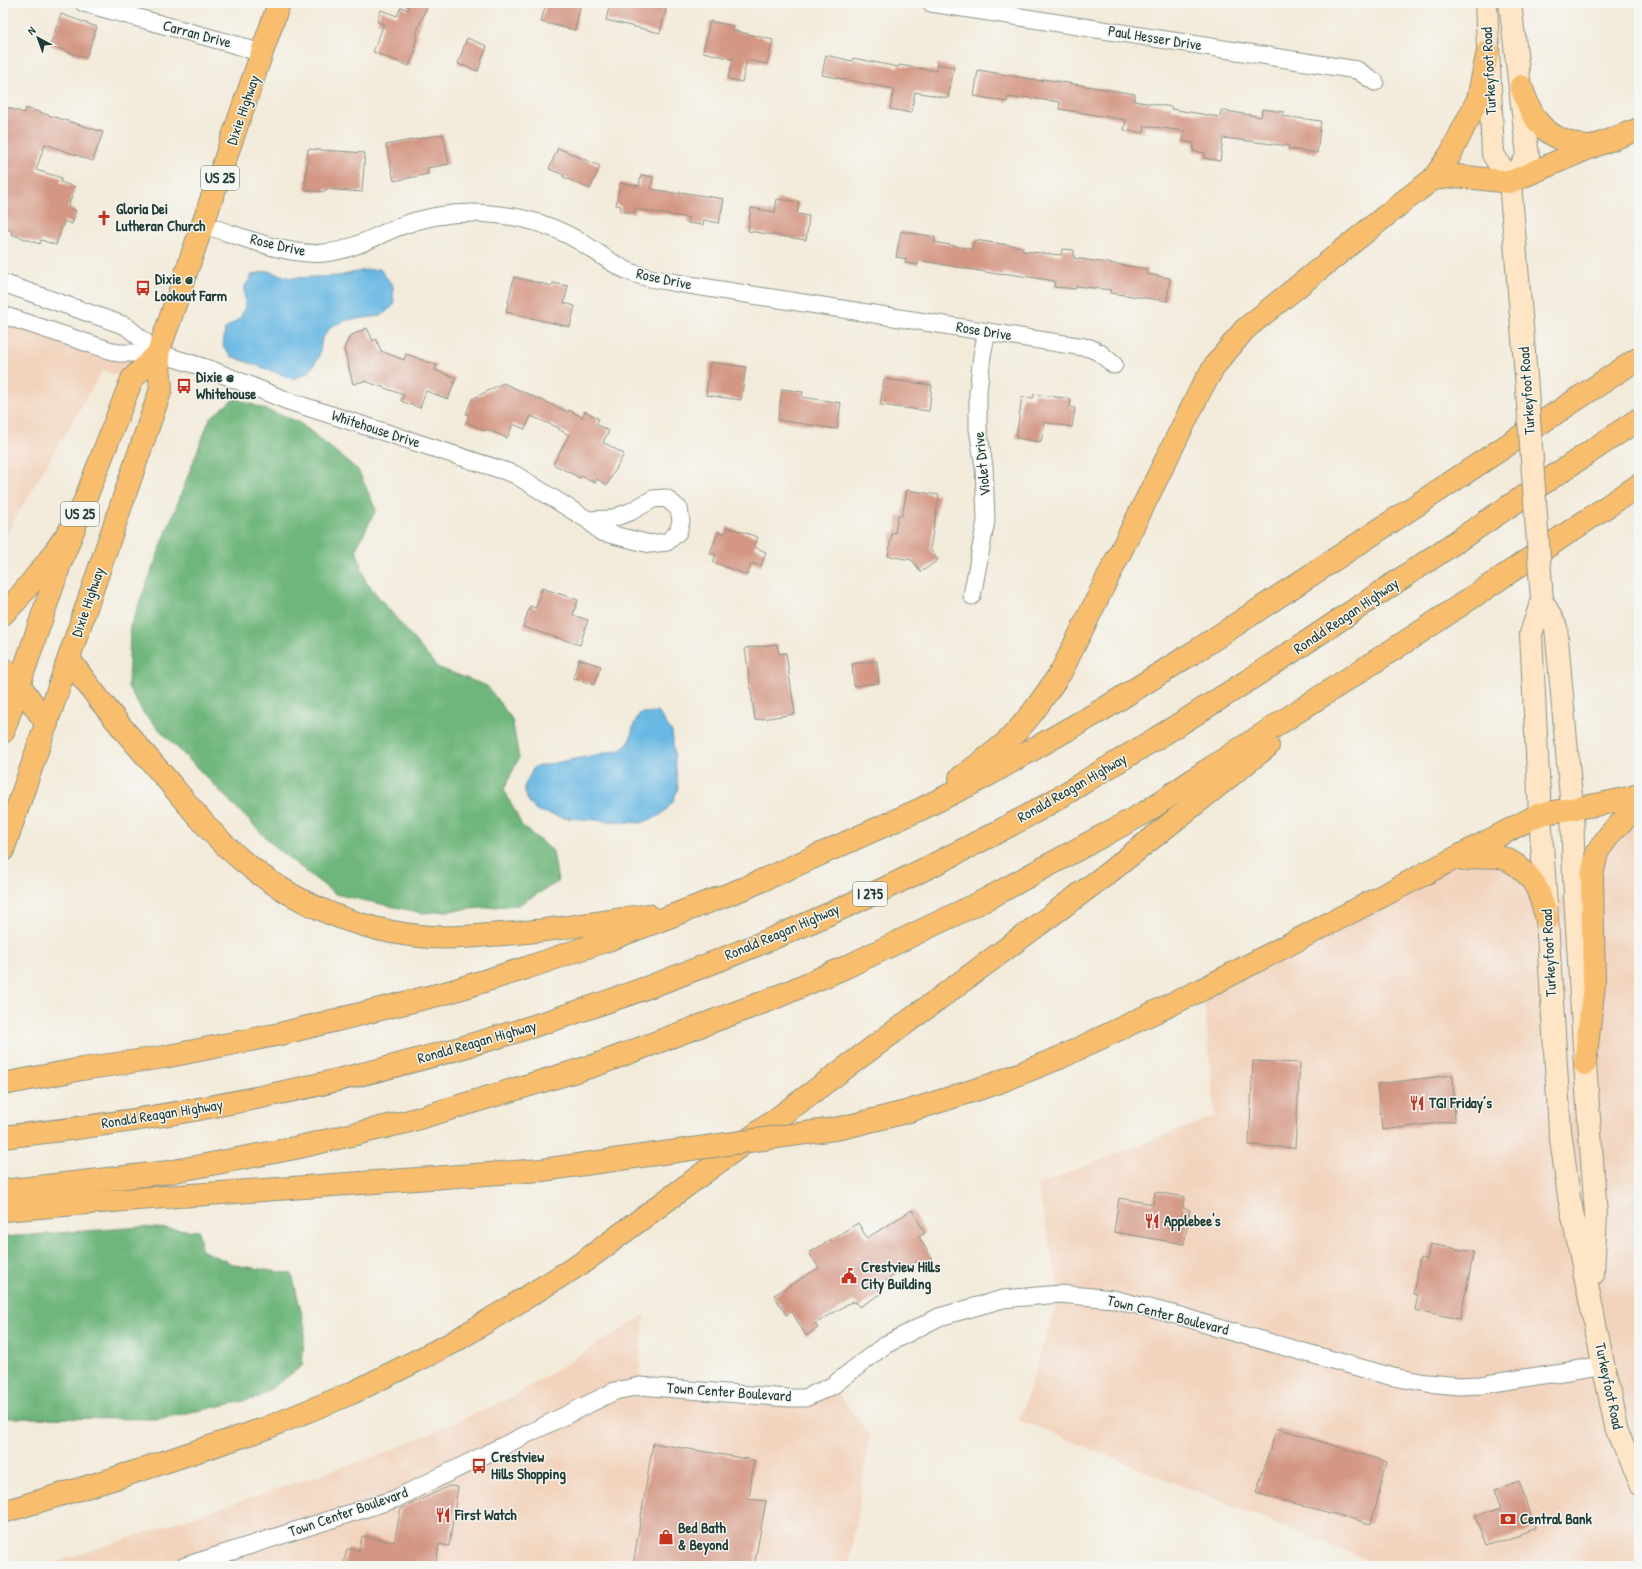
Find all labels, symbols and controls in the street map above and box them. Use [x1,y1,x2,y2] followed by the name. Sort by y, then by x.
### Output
[161,14,234,53] street label: Carran Drive
[18,18,58,58] north arrow
[1107,20,1203,55] street label: Paul Hesser Drive
[25,23,38,38] text: N
[1476,26,1501,116] street label: Turkeyfoot Road
[221,72,264,148] street label: Dixie Highway
[201,166,239,190] road number: US 25
[116,198,206,236] place label: Gloria Dei Lutheran Church
[95,209,113,227] church icon: Gloria Dei Lutheran Church
[248,228,308,261] street label: Rose Drive
[634,262,694,295] street label: Rose Drive
[155,268,227,306] place label: Dixie @ Lookout Farm
[134,279,152,297] bus stop icon: Dixie @ Lookout Farm
[955,316,1014,345] street label: Rose Drive
[1513,346,1540,436] street label: Turkeyfoot Road
[196,366,256,404] place label: Dixie @ Whitehouse
[175,377,193,395] bus stop icon: Dixie @ Whitehouse
[329,404,423,453] street label: Whitehouse Drive
[968,431,995,497] street label: Violet Drive
[61,502,99,526] road number: US 25
[66,564,109,640] street label: Dixie Highway
[1289,573,1402,659] street label: Ronald Reagan Highway
[1013,748,1130,827] street label: Ronald Reagan Highway
[853,882,887,906] road number: I 275
[721,898,842,965] street label: Ronald Reagan Highway
[1536,908,1561,998] street label: Turkeyfoot Road
[415,1015,539,1069] street label: Ronald Reagan Highway
[1428,1092,1492,1114] place label: TGI Friday’s
[100,1094,224,1133] street label: Ronald Reagan Highway
[1408,1094,1426,1112] restaurant icon: TGI Friday’s
[1164,1210,1221,1232] place label: Applebee's
[1143,1212,1161,1230] restaurant icon: Applebee's
[861,1256,940,1295] place label: Crestview Hills City Building
[840,1267,858,1285] public building icon: Crestview Hills City Building
[1105,1289,1231,1340] street label: Town Center Boulevard
[1590,1341,1629,1431] street label: Turkeyfoot Road
[666,1377,792,1406] street label: Town Center Boulevard
[491,1446,566,1485] place label: Crestview Hills Shopping
[470,1457,488,1475] bus stop icon: Crestview Hills Shopping
[285,1481,410,1542] street label: Town Center Boulevard
[454,1504,517,1525] place label: First Watch
[434,1506,452,1524] restaurant icon: First Watch
[1520,1508,1592,1529] place label: Central Bank
[1499,1510,1517,1528] bank icon: Central Bank
[678,1517,728,1556] place label: Bed Bath & Beyond
[657,1528,675,1546] shop icon: Bed Bath & Beyond

